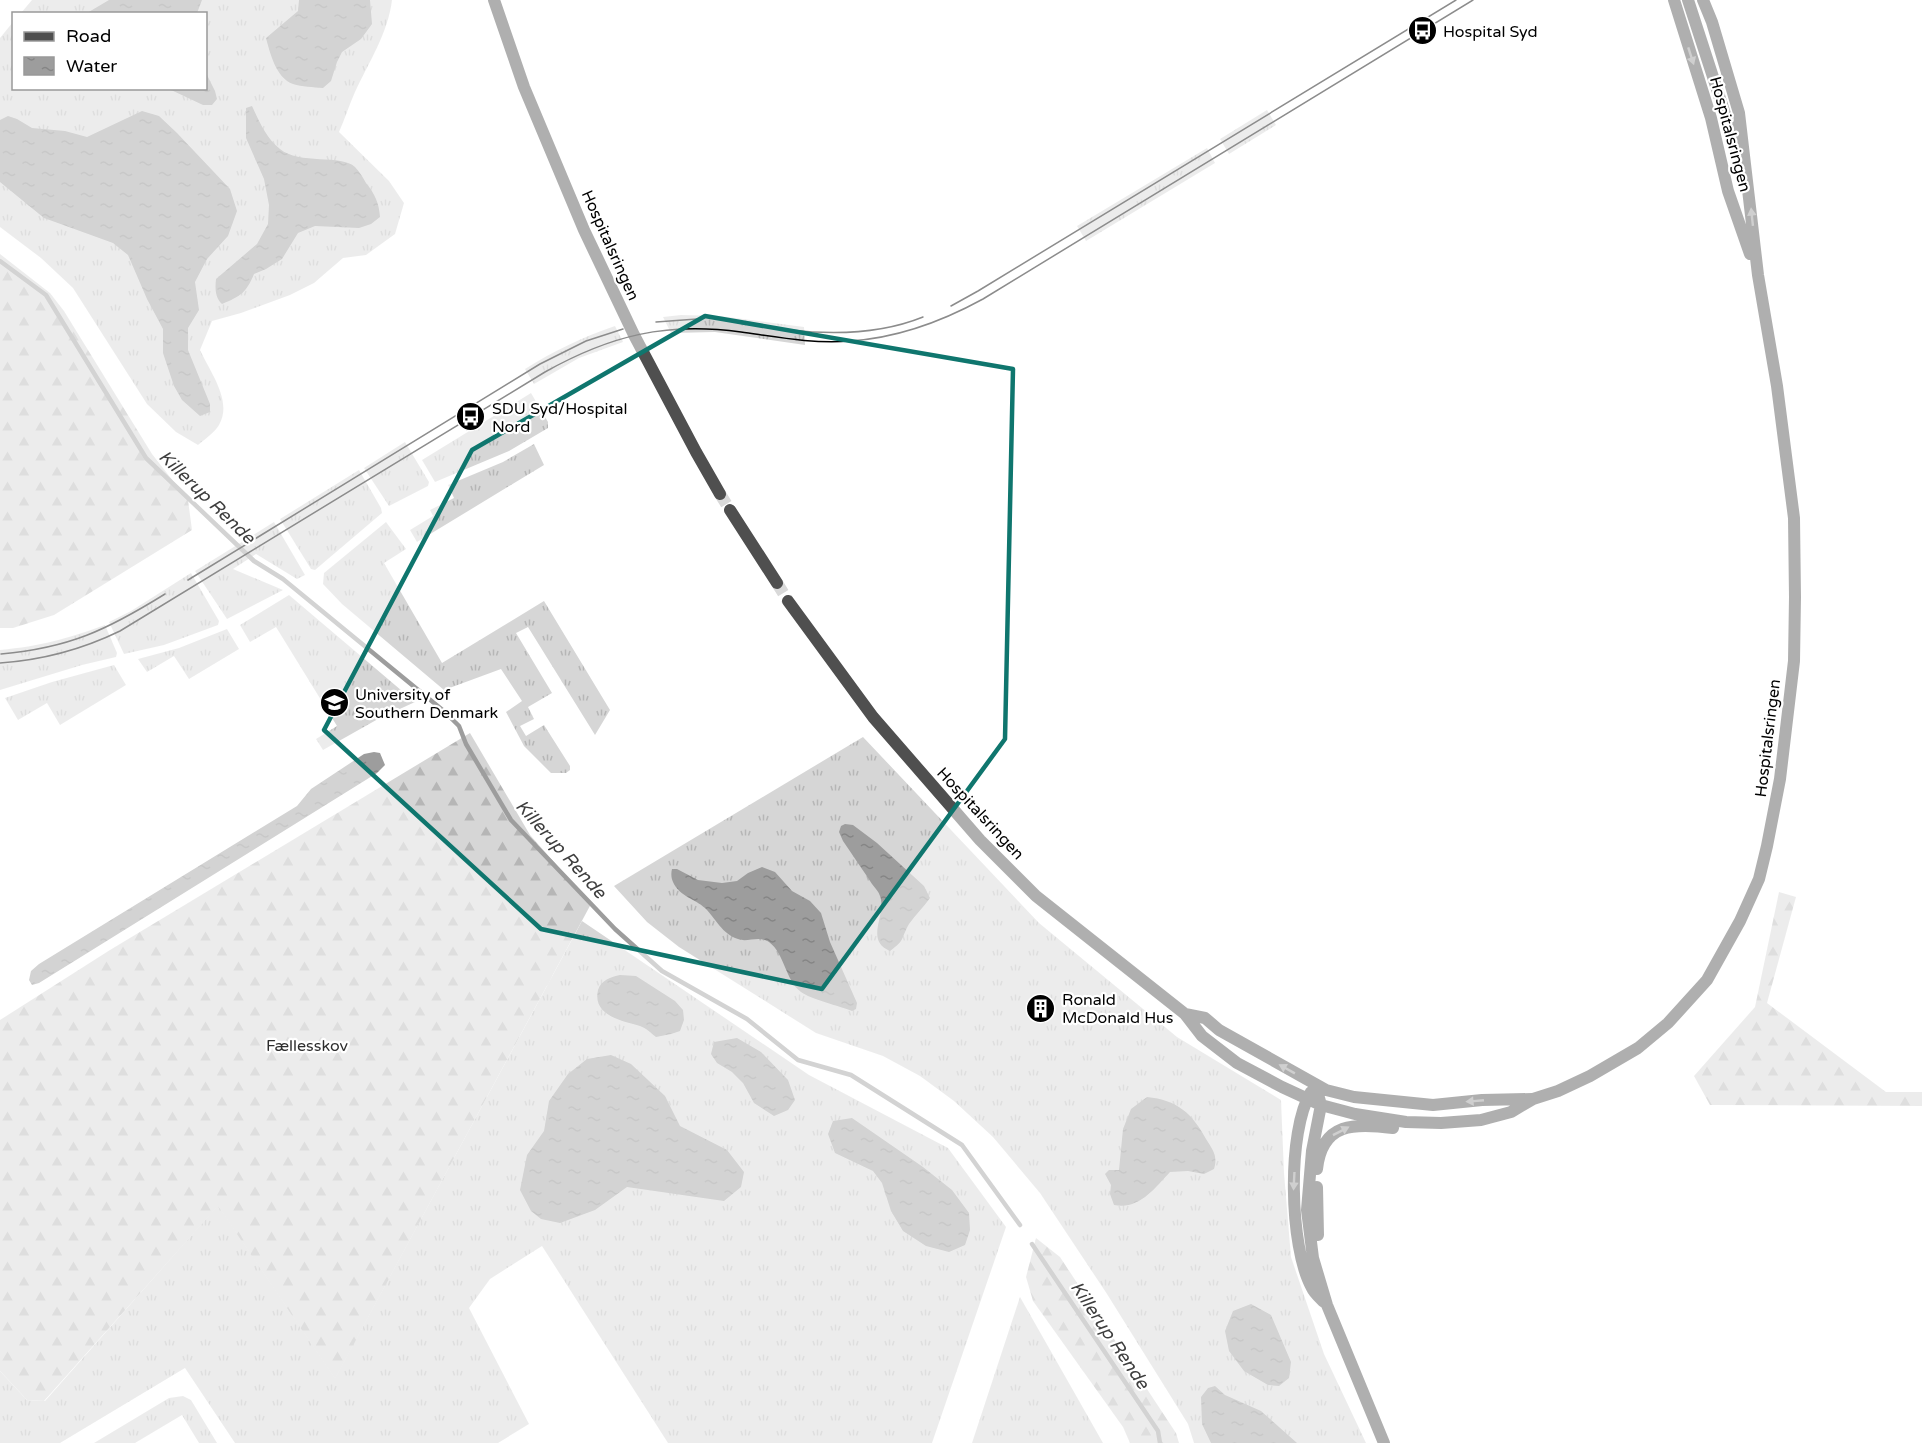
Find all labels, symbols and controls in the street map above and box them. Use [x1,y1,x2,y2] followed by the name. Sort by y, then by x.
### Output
[12,12,207,90] legend
[1406,15,1438,47] bus stop icon: Hospital Syd
[1443,22,1538,42] place label: Hospital Syd
[66,25,111,47] text: Road
[1687,47,1696,65] one-way arrow
[66,55,117,77] text: Water
[1705,74,1755,194] street label: Hospitalsringen
[577,187,643,304] street label: Hospitalsringen
[1747,207,1757,226] one-way arrow
[492,399,628,437] place label: SDU Syd/Hospital Nord
[455,401,487,433] bus stop icon: SDU Syd/Hospital Nord
[154,446,260,549] water label: Killerup Rende
[1751,678,1785,798] street label: Hospitalsringen
[355,685,499,723] place label: University of Southern Denmark
[318,687,350,719] school or university icon: University of Southern Denmark
[932,763,1028,864] street label: Hospitalsringen
[511,795,612,903] water label: Killerup Rende
[1062,990,1173,1028] place label: Ronald McDonald Hus
[1025,992,1057,1024] building icon: Ronald McDonald Hus
[266,1036,349,1056] park label: Fællesskov
[1278,1064,1295,1074] one-way arrow
[1465,1096,1484,1105] one-way arrow
[1332,1126,1349,1136] one-way arrow
[1290,1172,1299,1191] one-way arrow
[1066,1277,1155,1394] water label: Killerup Rende

